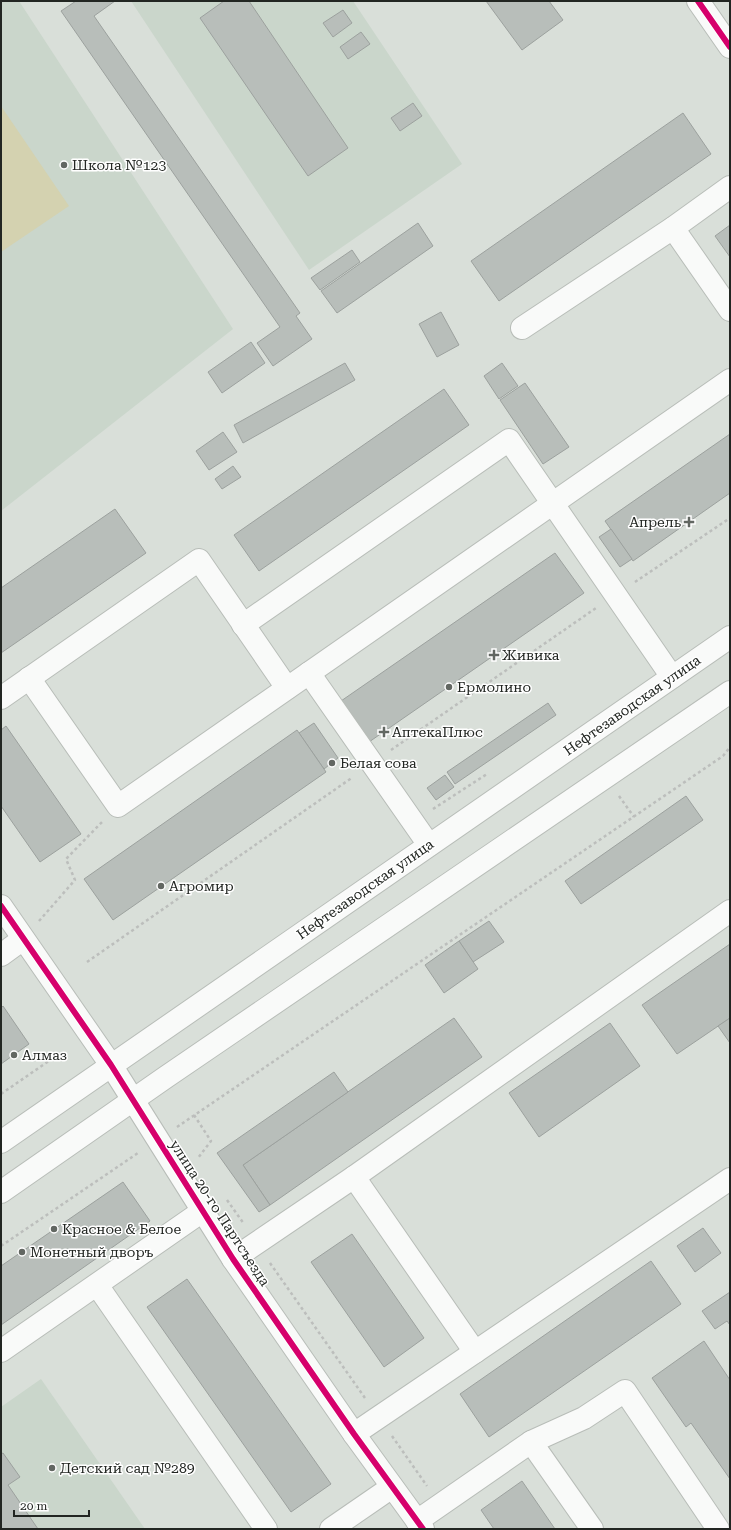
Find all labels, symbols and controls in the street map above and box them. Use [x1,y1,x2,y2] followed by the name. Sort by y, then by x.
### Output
[72,157,166,173] place label: Школа №123
[59,160,69,170] marker: Школа №123
[629,514,682,530] place label: Апрель
[684,517,694,527] marker: Апрель
[502,647,560,663] place label: Живика
[489,650,499,660] marker: Живика
[561,651,704,758] street label: Нефтезаводская улица
[457,679,531,695] place label: Ермолино
[444,682,454,692] marker: Ермолино
[392,724,483,740] place label: АптекаПлюс
[379,727,389,737] marker: АптекаПлюс
[340,755,417,771] place label: Белая сова
[327,758,337,768] marker: Белая сова
[294,835,437,942] street label: Нефтезаводская улица
[169,878,234,894] place label: Агромир
[156,881,166,891] marker: Агромир
[22,1047,67,1063] place label: Алмаз
[9,1050,19,1060] marker: Алмаз
[167,1137,274,1289] street label: улица 20-го Партсъезда
[62,1221,181,1237] place label: Красное & Белое
[49,1224,59,1234] marker: Красное & Белое
[30,1244,153,1260] place label: Монетный дворъ
[17,1247,27,1257] marker: Монетный дворъ
[60,1460,195,1476] place label: Детский сад №289
[47,1463,57,1473] marker: Детский сад №289
[14,1492,89,1518] scale bar
[20,1499,47,1513] text: 20 m

